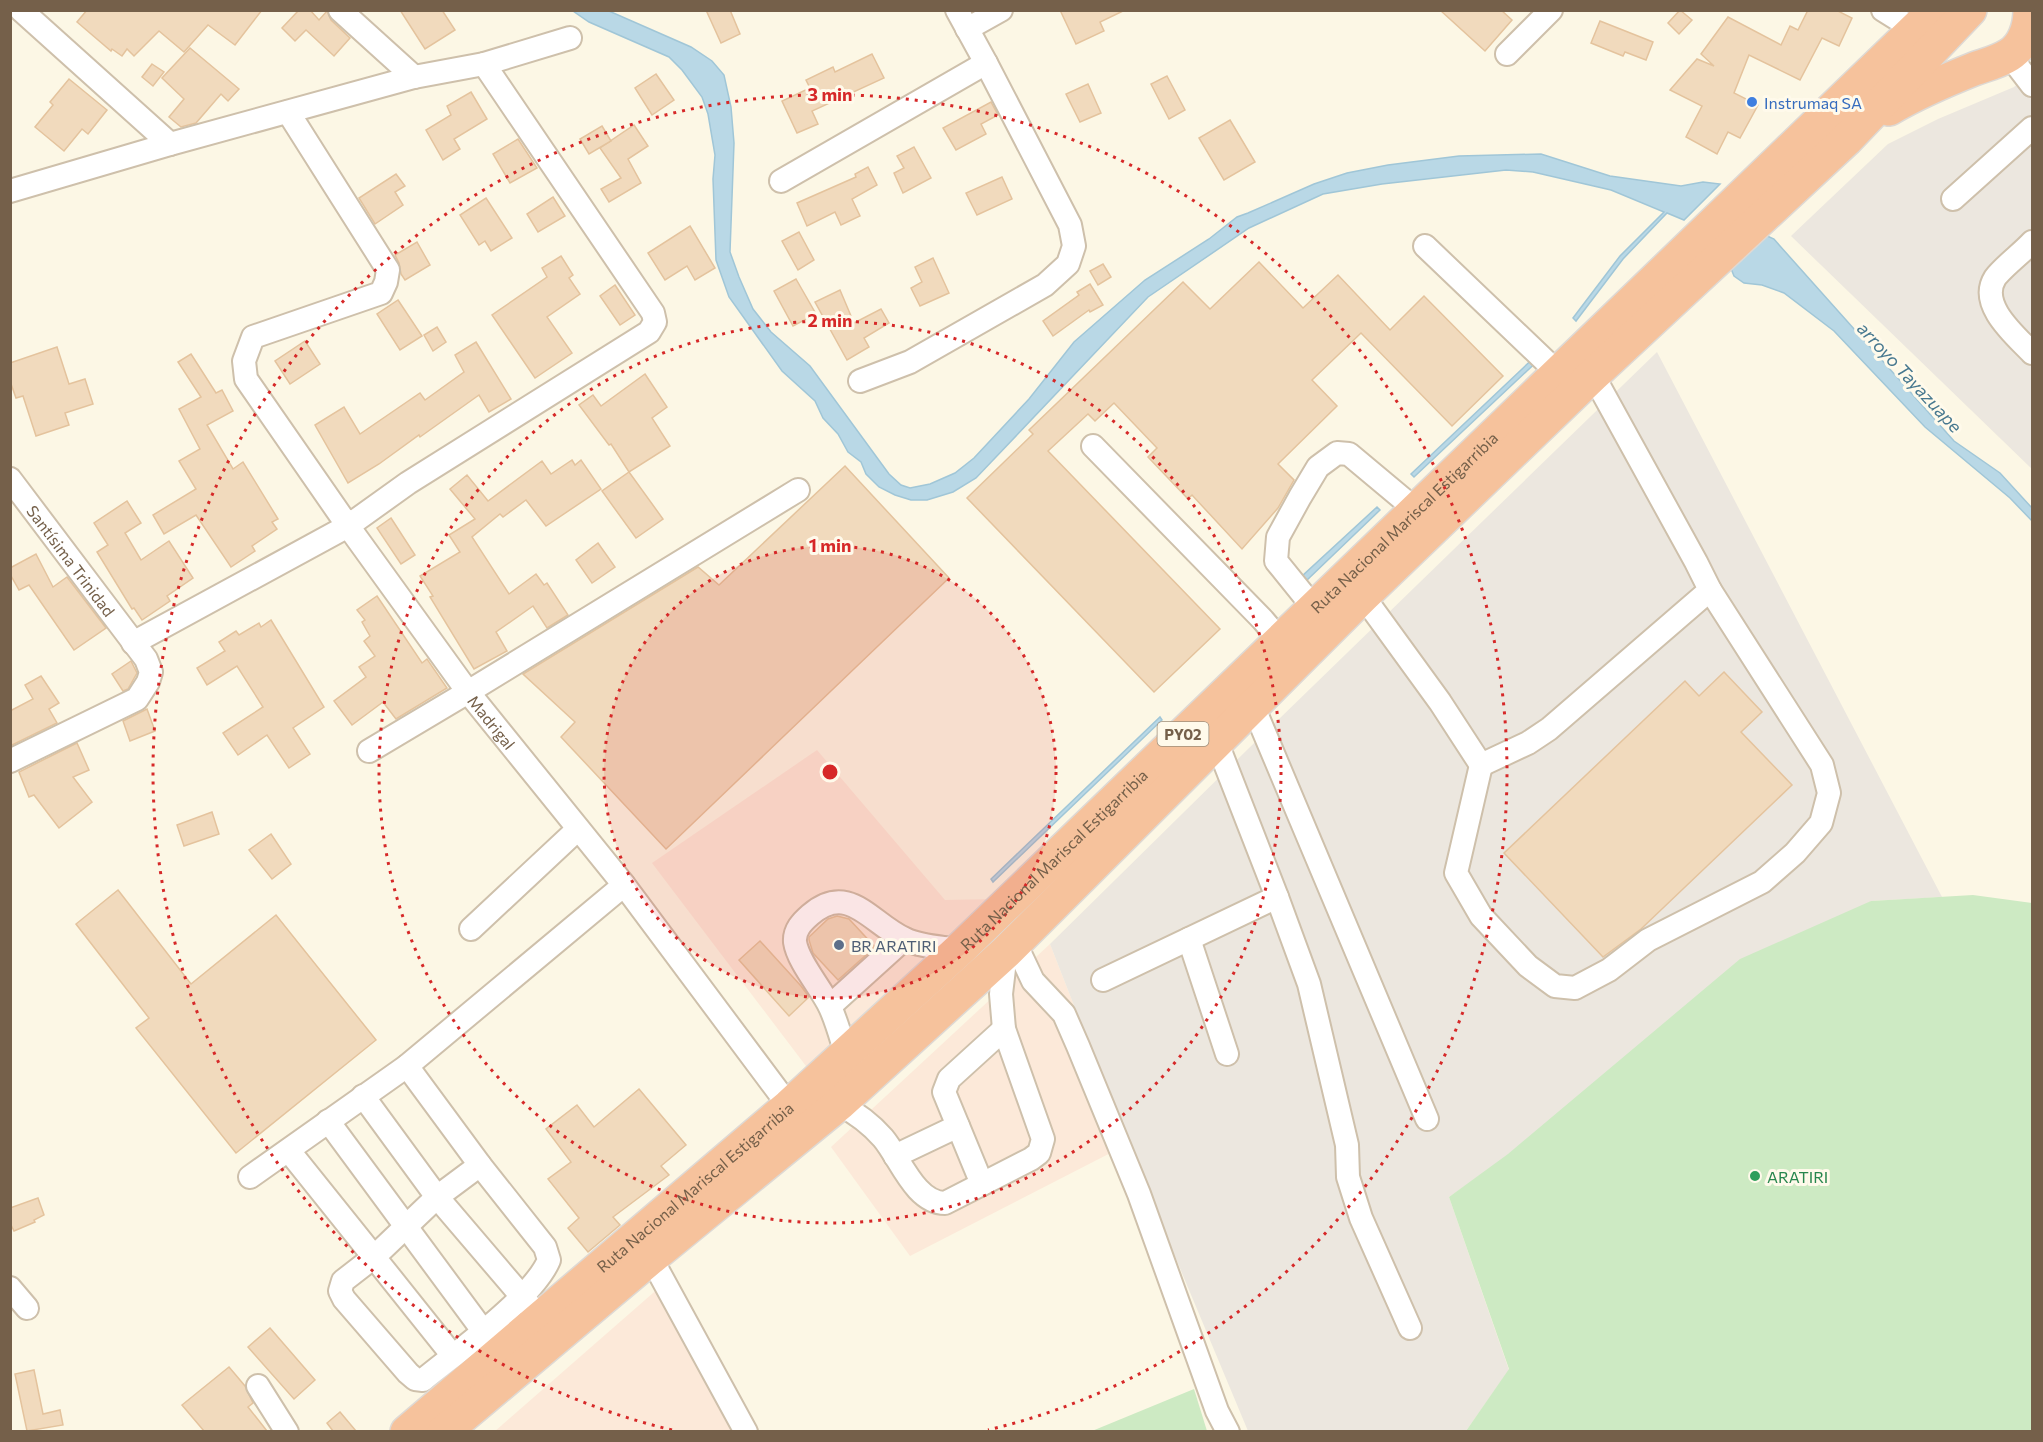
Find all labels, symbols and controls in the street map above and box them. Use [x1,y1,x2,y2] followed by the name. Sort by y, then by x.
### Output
[807,83,853,105] text: 3 min
[1764,93,1862,112] place label: Instrumaq SA
[1745,95,1759,109] marker: Instrumaq SA
[808,309,852,331] text: 2 min
[1853,317,1967,437] water label: arroyo Tayazuape
[1306,428,1501,616] street label: Ruta Nacional Mariscal Estigarribia
[23,501,119,620] street label: Santísima Trinidad
[809,534,851,556] text: 1 min
[465,691,520,753] street label: Madrigal
[1158,722,1208,746] road number: PY02
[820,762,840,782] centre of rings
[956,765,1151,953] street label: Ruta Nacional Mariscal Estigarribia
[851,936,936,955] place label: BR ARATIRI
[832,938,846,952] marker: BR ARATIRI
[592,1097,797,1276] street label: Ruta Nacional Mariscal Estigarribia
[1767,1167,1828,1186] place label: ARATIRI
[1748,1169,1762,1183] marker: ARATIRI

